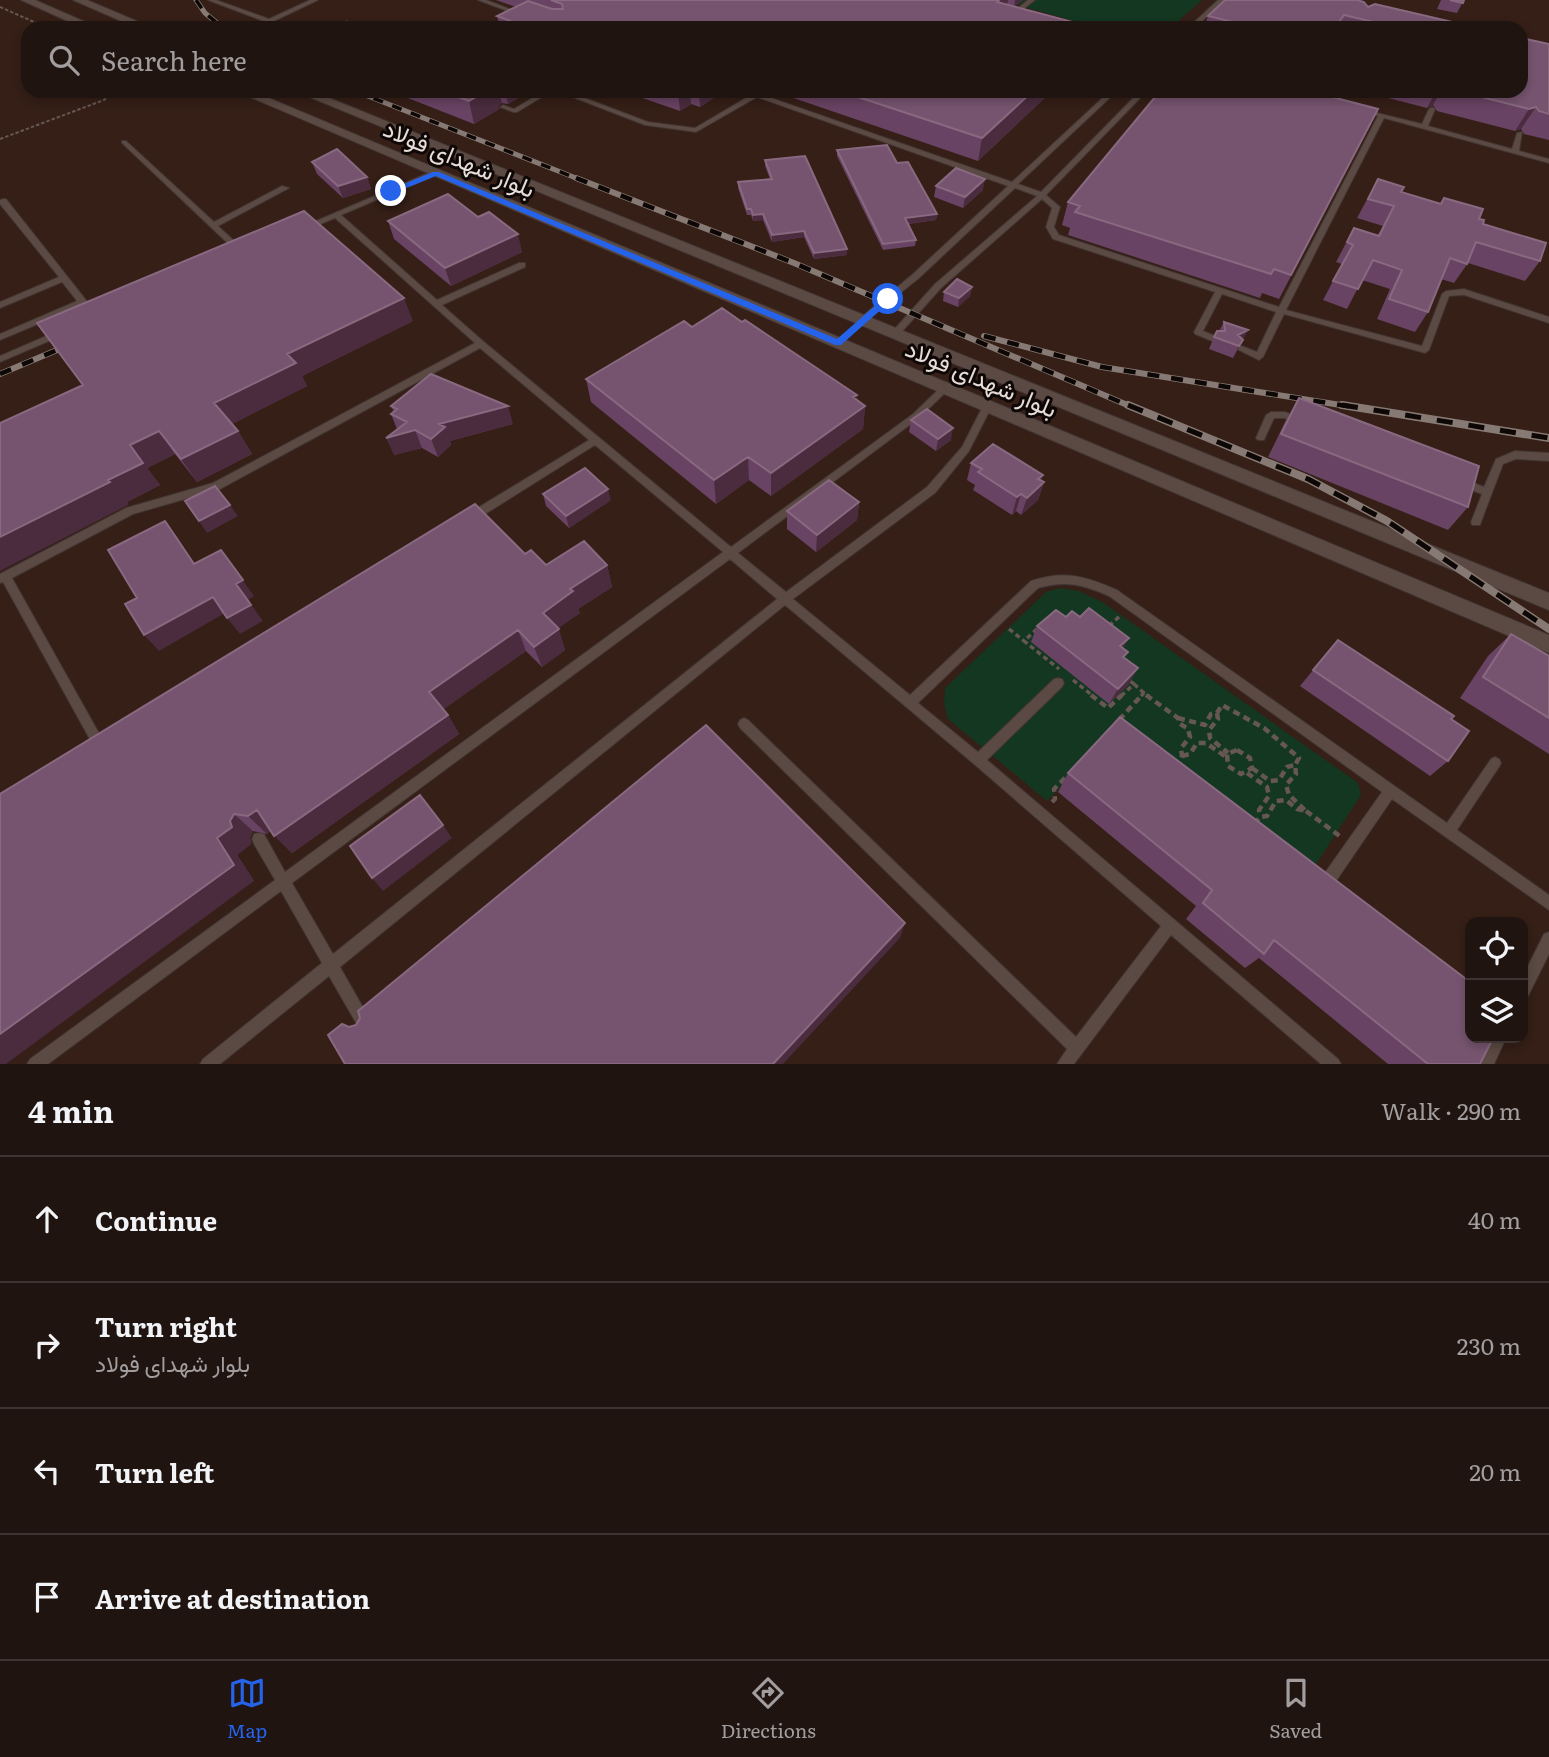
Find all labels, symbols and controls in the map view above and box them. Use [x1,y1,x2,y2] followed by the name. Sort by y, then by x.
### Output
[21,21,1528,98] search box
[101,40,247,79] text: Search here
[45,41,83,79] icon: search
[379,109,541,205] street label: بلوار شهدای فولاد
[375,175,406,206] route end
[872,283,903,314] route start
[901,329,1063,425] street label: بلوار شهدای فولاد
[1465,917,1528,1043] map controls
[1465,917,1528,980] button: locate
[1465,980,1528,1043] button: layers
[28,1088,114,1132] text: 4 min
[1381,1093,1521,1127] text: Walk · 290 m
[28,1200,66,1238] icon: ahead
[95,1200,217,1239] text: Continue
[1468,1202,1521,1236] text: 40 m
[95,1306,237,1345] text: Turn right
[28,1326,66,1364] icon: right
[1457,1328,1521,1362] text: 230 m
[95,1345,250,1379] text: بلوار شهدای فولاد
[28,1452,66,1490] icon: left
[95,1452,214,1491] text: Turn left
[1469,1454,1521,1488] text: 20 m
[28,1578,66,1616] icon: arrive
[95,1578,370,1617] text: Arrive at destination
[227,1674,267,1744] tab: Map
[721,1674,816,1744] tab: Directions
[1269,1674,1322,1744] tab: Saved

